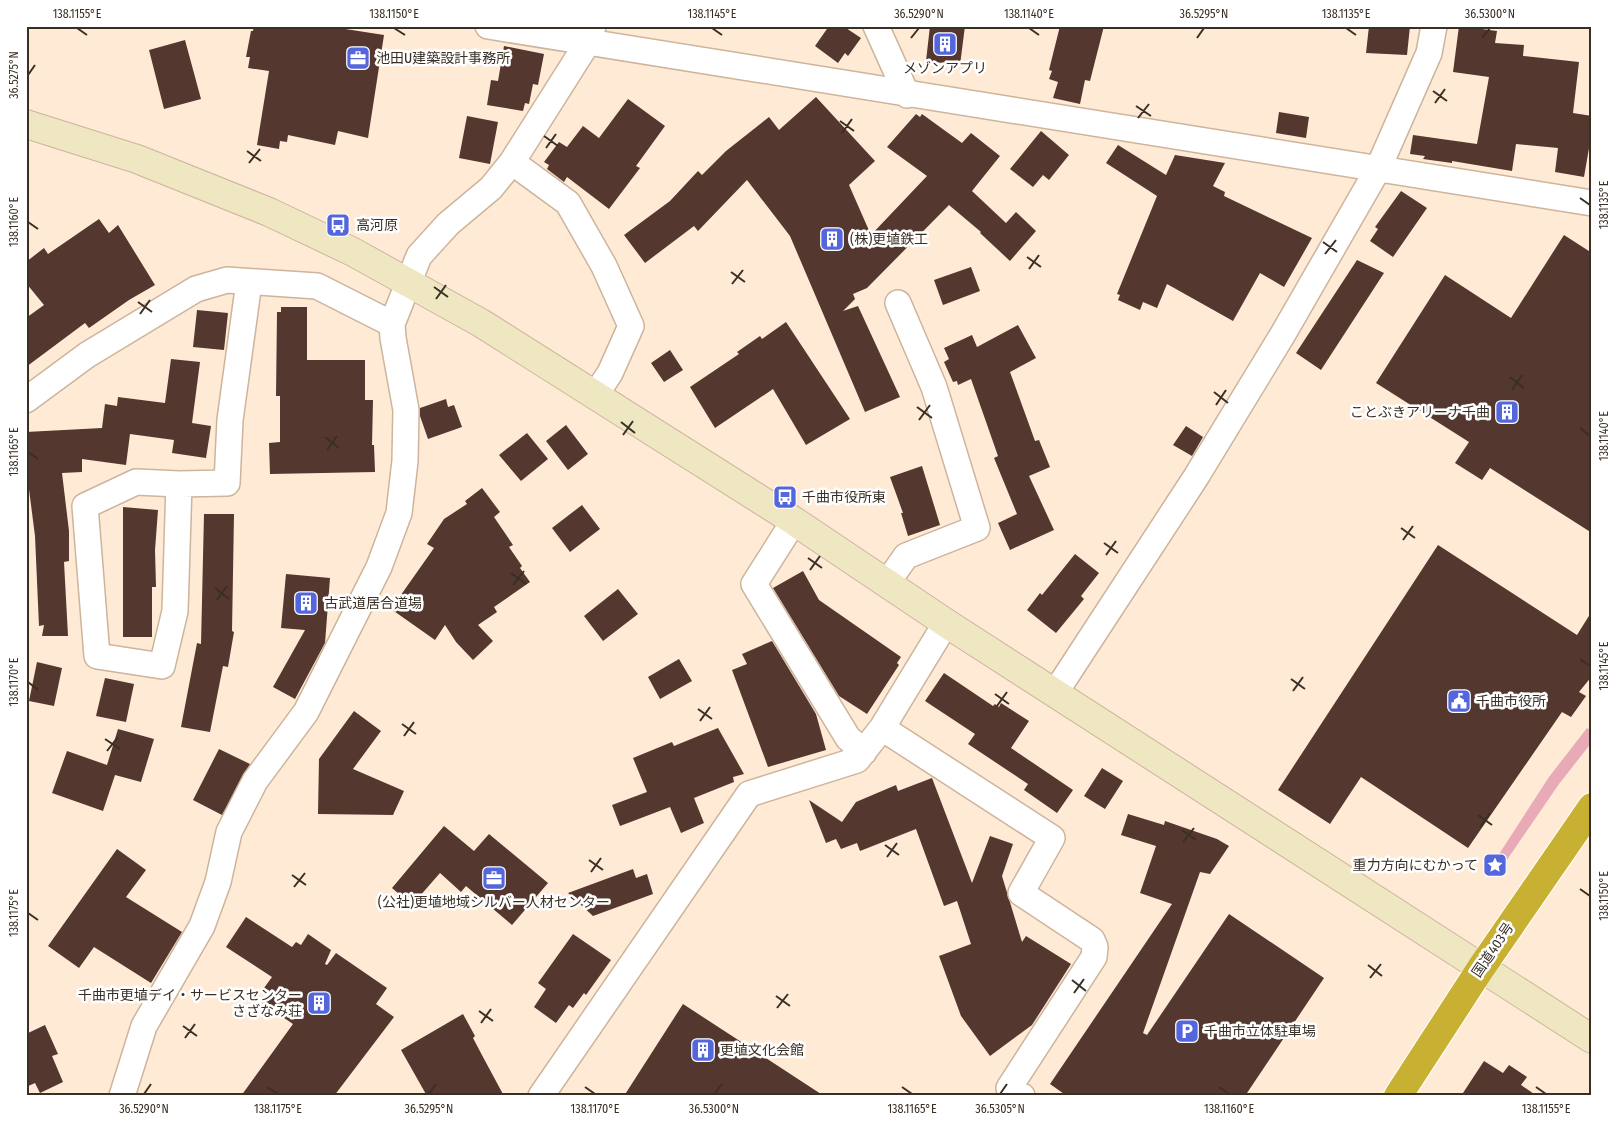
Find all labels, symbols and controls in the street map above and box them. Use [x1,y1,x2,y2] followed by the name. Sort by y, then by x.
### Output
[53,7,102,21] text: 138.1155°E
[369,7,419,21] text: 138.1150°E
[688,7,737,21] text: 138.1145°E
[894,7,944,21] text: 36.5290°N
[1004,7,1054,21] text: 138.1140°E
[1180,7,1228,21] text: 36.5295°N
[1322,7,1371,21] text: 138.1135°E
[1465,7,1515,21] text: 36.5300°N
[932,31,958,57] building icon: メゾンアプリ
[345,45,371,71] office icon: 池田U建築設計事務所
[376,50,510,67] place label: 池田U建築設計事務所
[7,51,21,99] text: 36.5275°N
[903,60,987,77] place label: メゾンアプリ
[1597,180,1611,229] text: 138.1135°E
[7,197,21,247] text: 138.1160°E
[325,212,351,238] bus stop icon: 高河原
[356,217,398,234] place label: 高河原
[819,226,845,252] building icon: (株)更埴鉄工
[850,231,928,248] place label: (株)更埴鉄工
[1494,399,1520,425] building icon: ことぶきアリーナ千曲
[1350,404,1490,421] place label: ことぶきアリーナ千曲
[1597,411,1611,461] text: 138.1140°E
[7,427,21,477] text: 138.1165°E
[772,484,798,510] bus stop icon: 千曲市役所東
[802,489,886,506] place label: 千曲市役所東
[293,590,319,616] building icon: 古武道居合道場
[324,595,422,612] place label: 古武道居合道場
[1597,641,1611,690] text: 138.1145°E
[7,657,21,706] text: 138.1170°E
[1446,688,1472,714] public building icon: 千曲市役所
[1476,693,1546,710] place label: 千曲市役所
[1482,852,1508,878] place icon: 重力方向にむかって
[1353,857,1478,874] place label: 重力方向にむかって
[481,865,507,891] office icon: (公社)更埴地域シルバー人材センター
[1597,871,1611,921] text: 138.1150°E
[7,889,21,937] text: 138.1175°E
[378,894,610,911] place label: (公社)更埴地域シルバー人材センター
[1469,919,1517,981] street label: 国道403号
[78,987,302,1020] place label: 千曲市更埴デイ・サービスセンター さざなみ荘
[306,990,332,1016] building icon: 千曲市更埴デイ・サービスセンター さざなみ荘
[1174,1018,1200,1044] parking icon: 千曲市立体駐車場
[1204,1023,1316,1040] place label: 千曲市立体駐車場
[690,1037,716,1063] building icon: 更埴文化会館
[720,1042,804,1059] place label: 更埴文化会館
[119,1102,169,1116] text: 36.5290°N
[254,1102,302,1116] text: 138.1175°E
[405,1102,453,1116] text: 36.5295°N
[571,1102,620,1116] text: 138.1170°E
[689,1102,739,1116] text: 36.5300°N
[887,1102,937,1116] text: 138.1165°E
[975,1102,1025,1116] text: 36.5305°N
[1204,1102,1254,1116] text: 138.1160°E
[1522,1102,1571,1116] text: 138.1155°E

